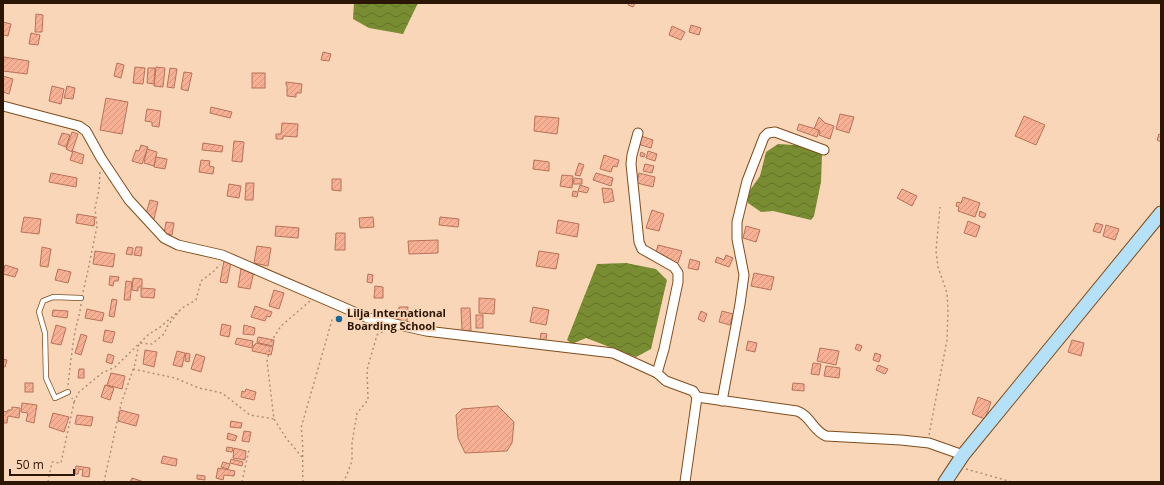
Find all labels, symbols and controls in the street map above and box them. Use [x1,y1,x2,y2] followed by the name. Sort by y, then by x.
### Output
[347,305,446,333] place label: Lilja International Boarding School
[334,314,344,324] marker: Lilja International Boarding School
[10,451,74,477] scale bar
[16,456,44,473] text: 50 m

